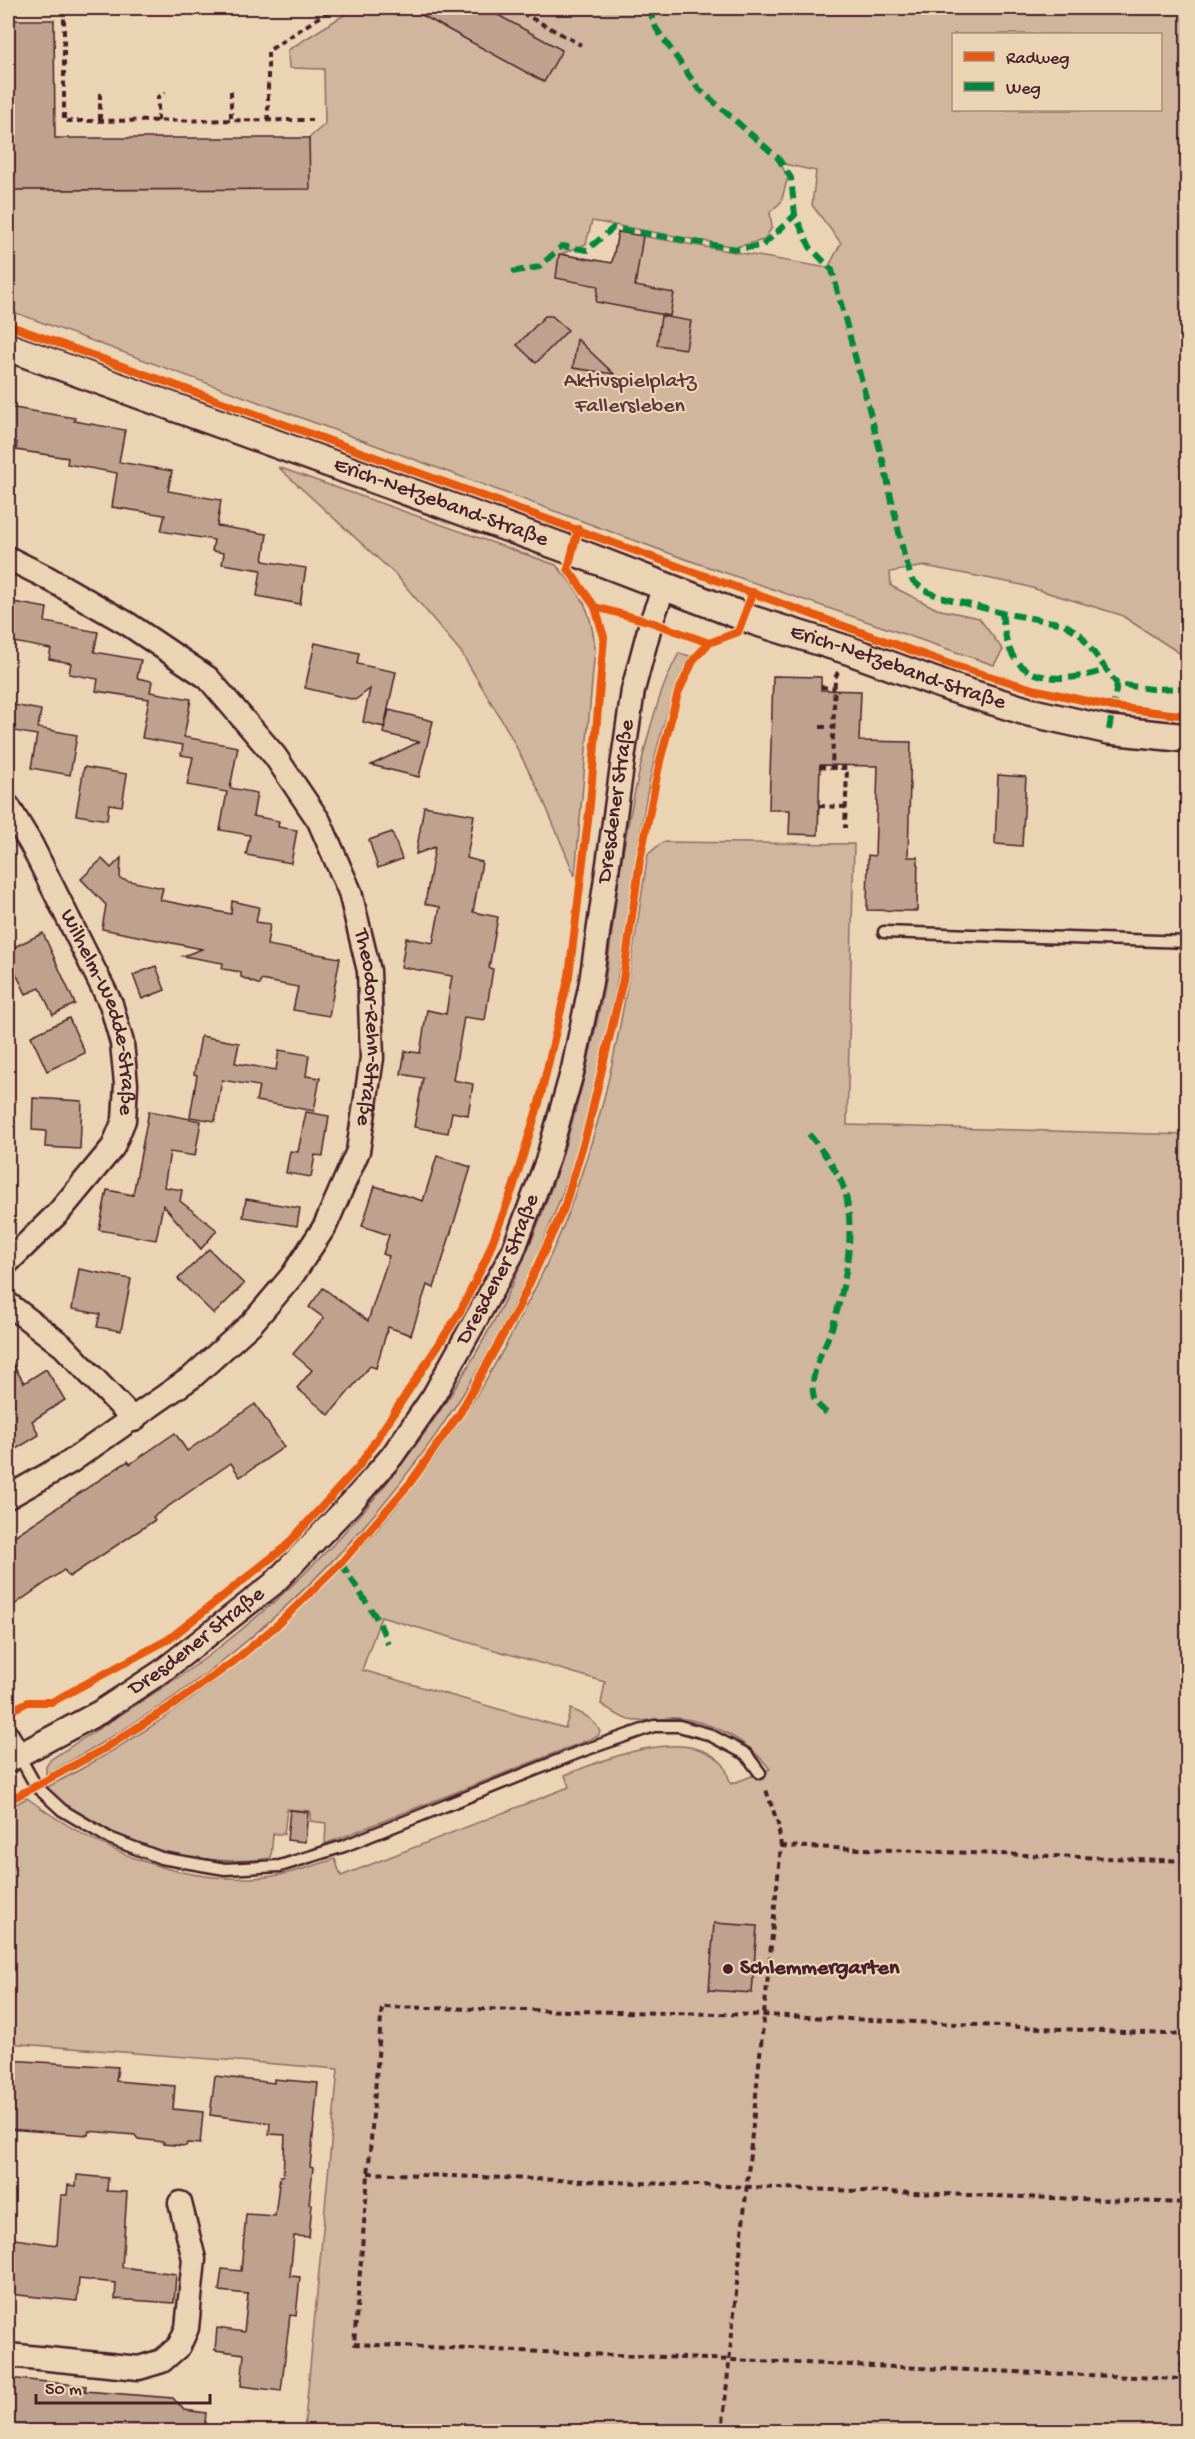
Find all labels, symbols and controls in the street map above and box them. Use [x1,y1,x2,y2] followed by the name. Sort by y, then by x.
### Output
[952,33,1162,111] legend
[1006,49,1069,70] text: Radweg
[1006,79,1041,100] text: Weg
[564,369,698,420] park label: Aktivspielplatz Fallersleben
[330,453,552,554] street label: Erich-Netzeband-Straße
[787,620,1009,717] street label: Erich-Netzeband-Straße
[592,717,642,887] street label: Dresdener Straße
[53,905,139,1117] street label: Wilhelm-Wedde-Straße
[346,925,385,1128] street label: Theodor-Rehn-Straße
[450,1190,546,1351] street label: Dresdener Straße
[123,1582,271,1703] street label: Dresdener Straße
[740,1956,900,1982] place label: Schlemmergarten
[721,1962,735,1976] marker: Schlemmergarten
[36,2367,210,2405] scale bar
[45,2380,82,2401] text: 50 m

